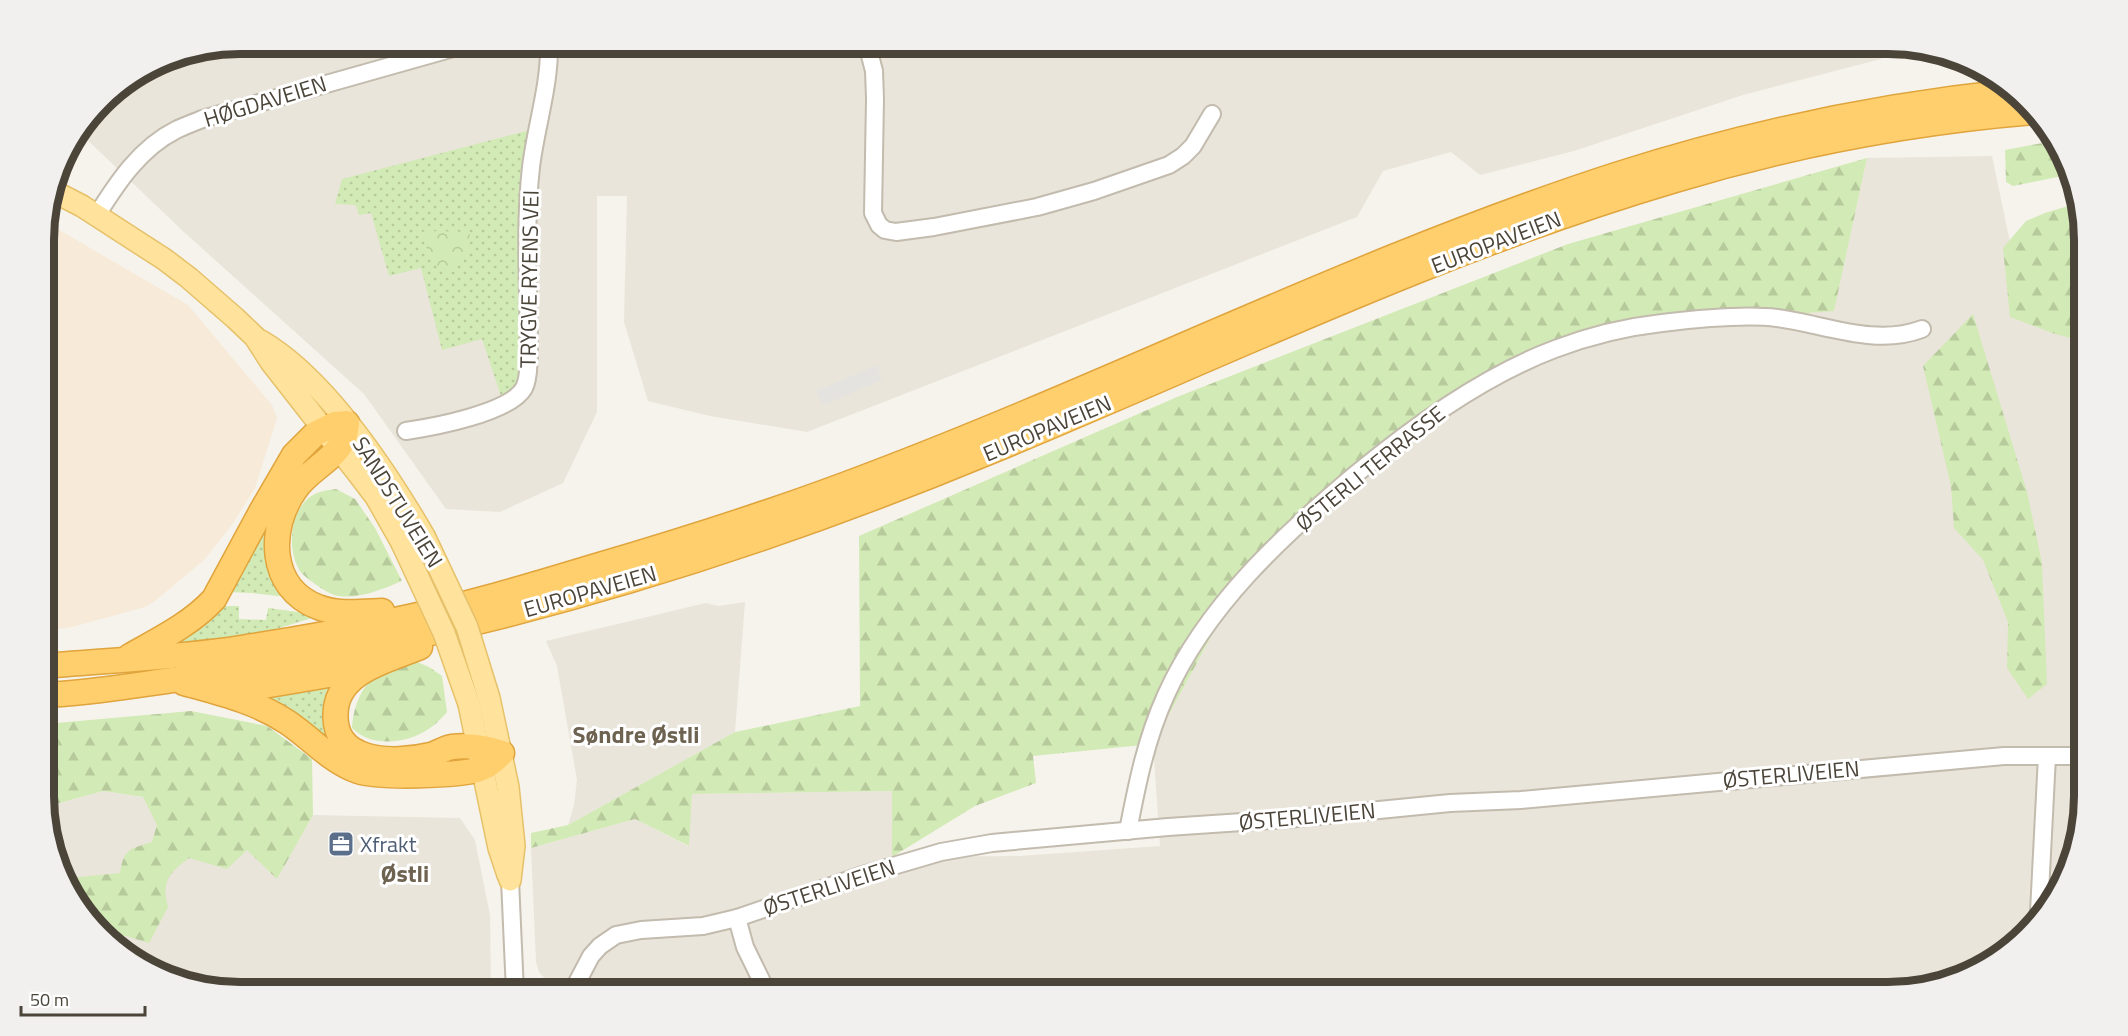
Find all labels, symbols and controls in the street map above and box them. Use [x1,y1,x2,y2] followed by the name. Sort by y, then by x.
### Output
[199,66,331,136] street label: HØGDAVEIEN
[510,190,548,368] street label: TRYGVE RYENS VEI
[1426,202,1566,282] street label: EUROPAVEIEN
[977,386,1117,470] street label: EUROPAVEIEN
[1288,397,1452,539] street label: ØSTERLI TERRASSE
[344,430,452,574] street label: SANDSTUVEIEN
[520,556,660,626] street label: EUROPAVEIEN
[572,716,700,752] district label: Søndre Østli
[1721,751,1861,797] street label: ØSTERLIVEIEN
[1237,793,1377,839] street label: ØSTERLIVEIEN
[360,827,417,861] place label: Xfrakt
[326,829,356,859] office icon: Xfrakt
[759,850,899,924] street label: ØSTERLIVEIEN
[381,855,429,891] district label: Østli
[21,979,146,1017] scale bar
[30,986,69,1013] text: 50 m

